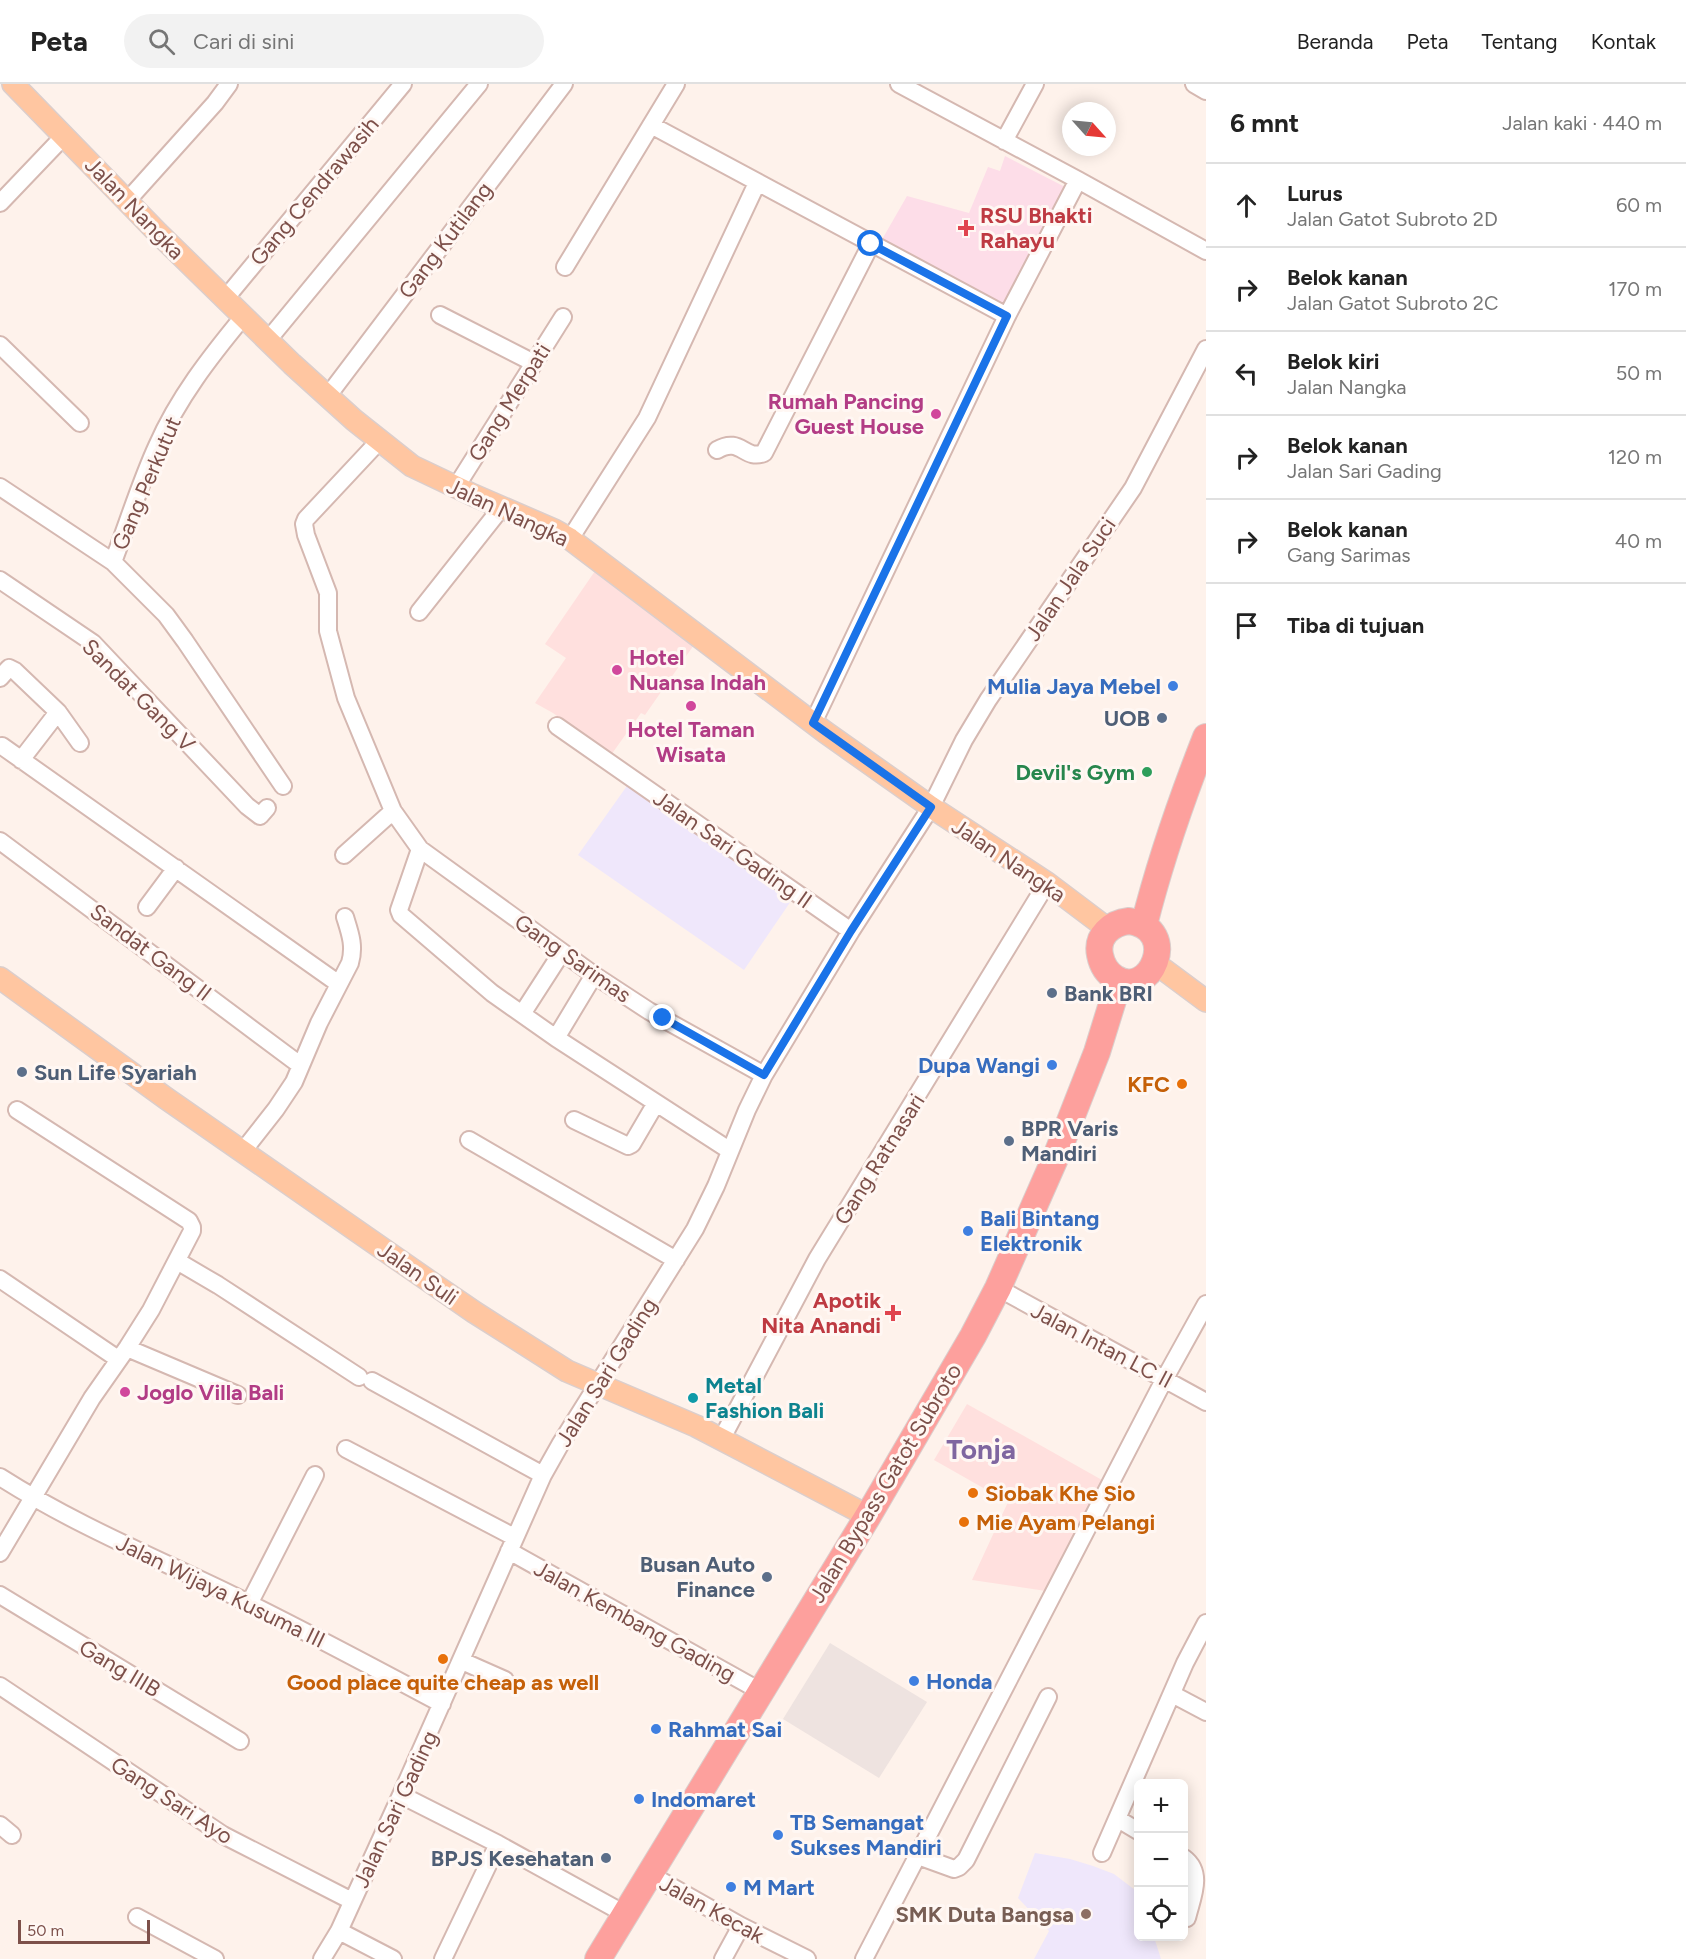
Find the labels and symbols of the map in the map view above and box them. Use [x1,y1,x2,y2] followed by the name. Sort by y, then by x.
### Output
[1062,102,1116,156] north arrow
[244,111,384,271] street label: Gang Cendrawasih
[79,152,190,265] street label: Jalan Nangka
[393,177,498,304] street label: Gang Kutilang
[980,202,1092,254] place label: RSU Bhakti Rahayu
[957,219,975,237] marker: RSU Bhakti Rahayu
[857,230,883,256] route start
[462,338,556,466] street label: Gang Merpati
[768,388,924,440] place label: Rumah Pancing Guest House
[929,407,943,421] marker: Rumah Pancing Guest House
[106,412,187,554] street label: Gang Perkutut
[443,472,573,552] street label: Jalan Nangka
[1019,512,1122,646] street label: Jalan Jala Suci
[77,633,201,758] street label: Sandat Gang V
[629,644,766,696] place label: Hotel Nuansa Indah
[610,663,624,677] marker: Hotel Nuansa Indah
[987,673,1161,700] place label: Mulia Jaya Mebel
[1166,679,1180,693] marker: Mulia Jaya Mebel
[684,699,698,713] marker: Hotel Taman Wisata
[1104,705,1150,732] place label: UOB
[1155,711,1169,725] marker: UOB
[627,716,755,768] place label: Hotel Taman Wisata
[1015,759,1135,786] place label: Devil's Gym
[1140,765,1154,779] marker: Devil's Gym
[648,785,817,914] street label: Jalan Sari Gading II
[947,812,1071,908] street label: Jalan Nangka
[85,898,217,1007] street label: Sandat Gang II
[509,908,636,1008] street label: Gang Sarimas
[1064,980,1153,1007] place label: Bank BRI
[1045,986,1059,1000] marker: Bank BRI
[649,1004,675,1030] route end
[918,1052,1040,1079] place label: Dupa Wangi
[1045,1058,1059,1072] marker: Dupa Wangi
[34,1059,197,1086] place label: Sun Life Syariah
[15,1065,29,1079] marker: Sun Life Syariah
[1127,1071,1170,1098] place label: KFC
[1175,1077,1189,1091] marker: KFC
[828,1089,930,1230] street label: Gang Ratnasari
[1021,1115,1118,1167] place label: BPR Varis Mandiri
[1002,1134,1016,1148] marker: BPR Varis Mandiri
[980,1205,1099,1257] place label: Bali Bintang Elektronik
[961,1224,975,1238] marker: Bali Bintang Elektronik
[372,1236,463,1311] street label: Jalan Suli
[761,1287,881,1339] place label: Apotik Nita Anandi
[550,1293,663,1452] street label: Jalan Sari Gading
[1026,1297,1177,1394] street label: Jalan Intan LC II
[886,1306,900,1320] marker: Apotik Nita Anandi
[803,1359,968,1608] street label: Jalan Bypass Gatot Subroto
[705,1372,824,1424] place label: Metal Fashion Bali
[137,1379,284,1406] place label: Joglo Villa Bali
[118,1385,132,1399] marker: Joglo Villa Bali
[686,1391,700,1405] marker: Metal Fashion Bali
[946,1432,1016,1466] district label: Tonja
[985,1480,1136,1507] place label: Siobak Khe Sio
[966,1486,980,1500] marker: Siobak Khe Sio
[976,1509,1155,1536] place label: Mie Ayam Pelangi
[957,1515,971,1529] marker: Mie Ayam Pelangi
[112,1529,330,1654] street label: Jalan Wijaya Kusuma III
[640,1551,755,1603] place label: Busan Auto Finance
[529,1555,740,1688] street label: Jalan Kembang Gading
[760,1570,774,1584] marker: Busan Auto Finance
[74,1634,165,1703] street label: Gang IIIB
[436,1652,450,1666] marker: Good place quite cheap as well
[926,1668,993,1695] place label: Honda
[287,1669,599,1696] place label: Good place quite cheap as well
[907,1674,921,1688] marker: Honda
[668,1716,782,1743] place label: Rahmat Sai
[649,1722,663,1736] marker: Rahmat Sai
[347,1726,444,1892] street label: Jalan Sari Gading
[106,1751,238,1850] street label: Gang Sari Ayo
[651,1786,756,1813] place label: Indomaret
[632,1792,646,1806] marker: Indomaret
[790,1809,942,1861] place label: TB Semangat Sukses Mandiri
[771,1828,785,1842] marker: TB Semangat Sukses Mandiri
[431,1845,594,1872] place label: BPJS Kesehatan
[599,1851,613,1865] marker: BPJS Kesehatan
[655,1870,769,1949] street label: Jalan Kecak
[743,1874,815,1901] place label: M Mart
[724,1880,738,1894] marker: M Mart
[896,1901,1074,1928] place label: SMK Duta Bangsa
[1079,1907,1093,1921] marker: SMK Duta Bangsa
[18,1917,150,1944] scale bar

